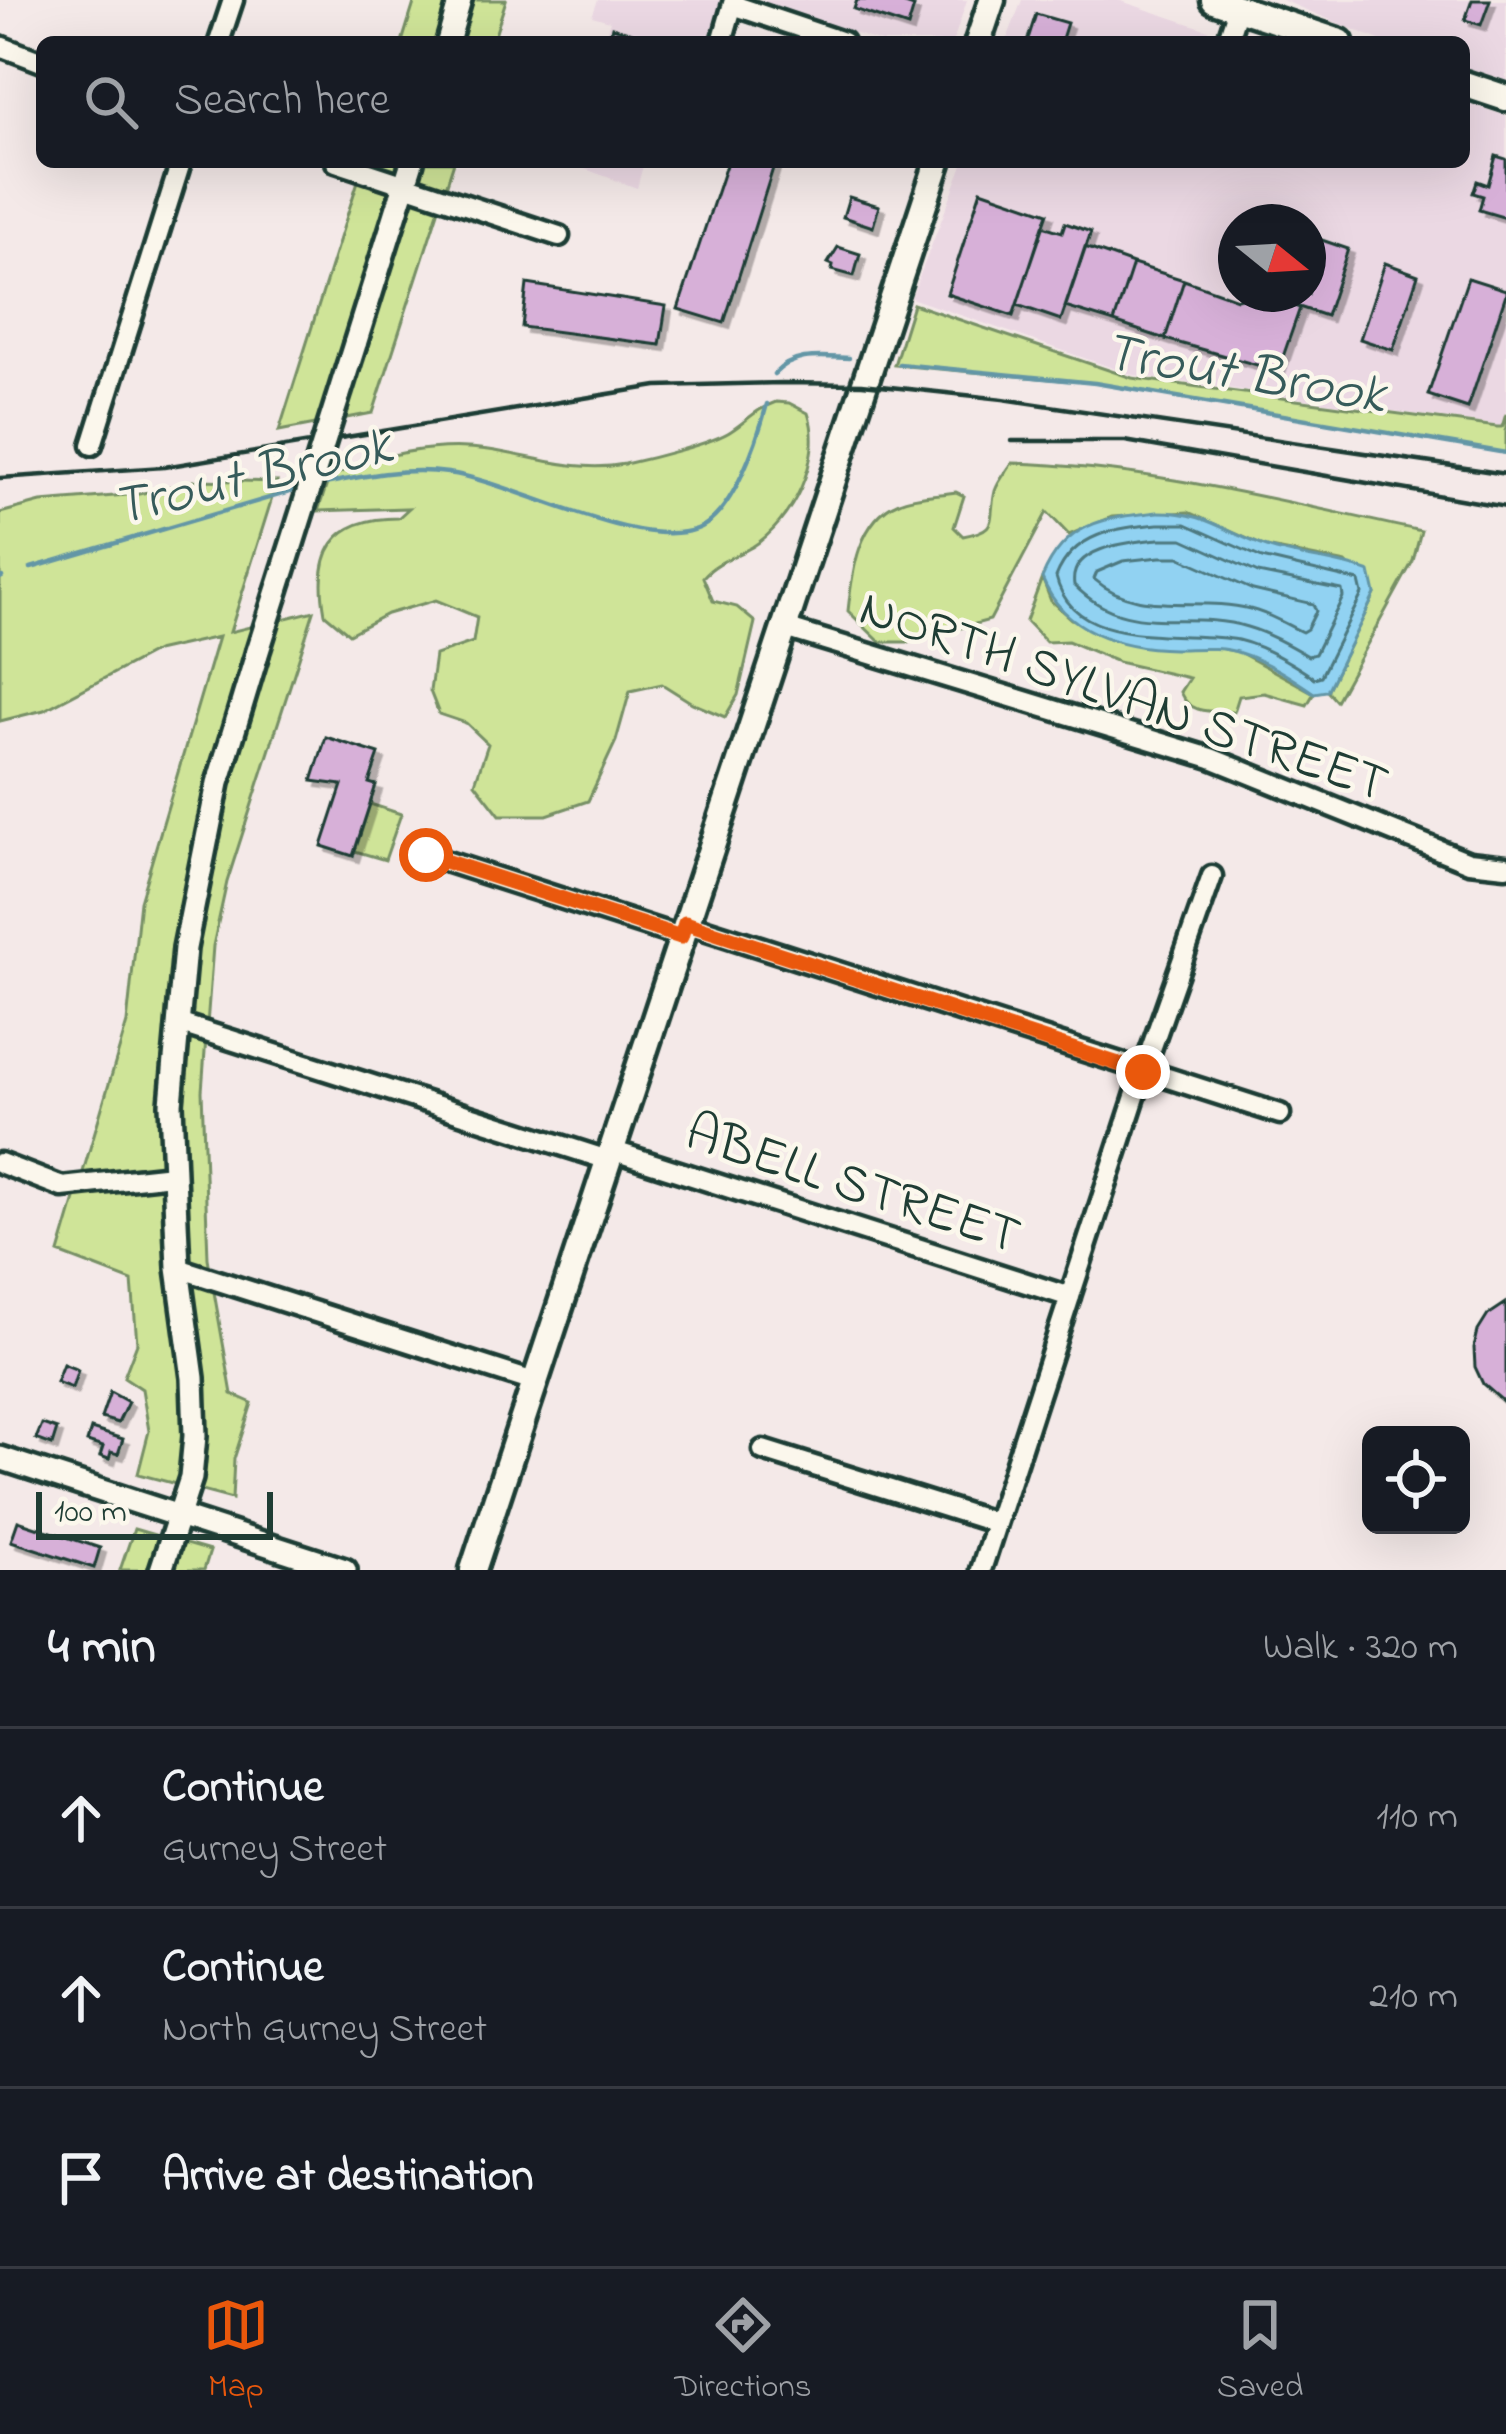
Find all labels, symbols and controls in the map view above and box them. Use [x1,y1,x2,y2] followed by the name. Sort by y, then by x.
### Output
[36,36,1470,168] search box
[78,69,144,135] icon: search
[174,69,390,135] text: Search here
[1218,204,1326,312] north arrow
[1097,313,1393,440] water label: Trout Brook
[105,406,402,552] water label: Trout Brook
[848,572,1398,826] street label: NORTH SYLVAN STREET
[399,828,453,882] route start
[1116,1045,1170,1099] route end
[675,1096,1030,1278] street label: ABELL STREET
[1362,1426,1470,1534] map controls
[1362,1426,1470,1534] button: locate
[36,1486,273,1539] scale bar
[54,1489,127,1537] text: 100 m
[48,1611,156,1686] text: 4 min
[1263,1620,1458,1677] text: Walk · 320 m
[162,1756,323,1822] text: Continue
[48,1785,114,1851] icon: ahead
[1376,1789,1458,1846] text: 110 m
[162,1822,387,1879] text: Gurney Street
[162,1936,323,2002] text: Continue
[48,1965,114,2031] icon: ahead
[1369,1969,1458,2026] text: 210 m
[162,2002,487,2059] text: North Gurney Street
[48,2145,114,2211] icon: arrive
[162,2145,533,2211] text: Arrive at destination
[203,2292,269,2412] tab: Map
[674,2292,812,2412] tab: Directions
[1217,2292,1303,2412] tab: Saved

